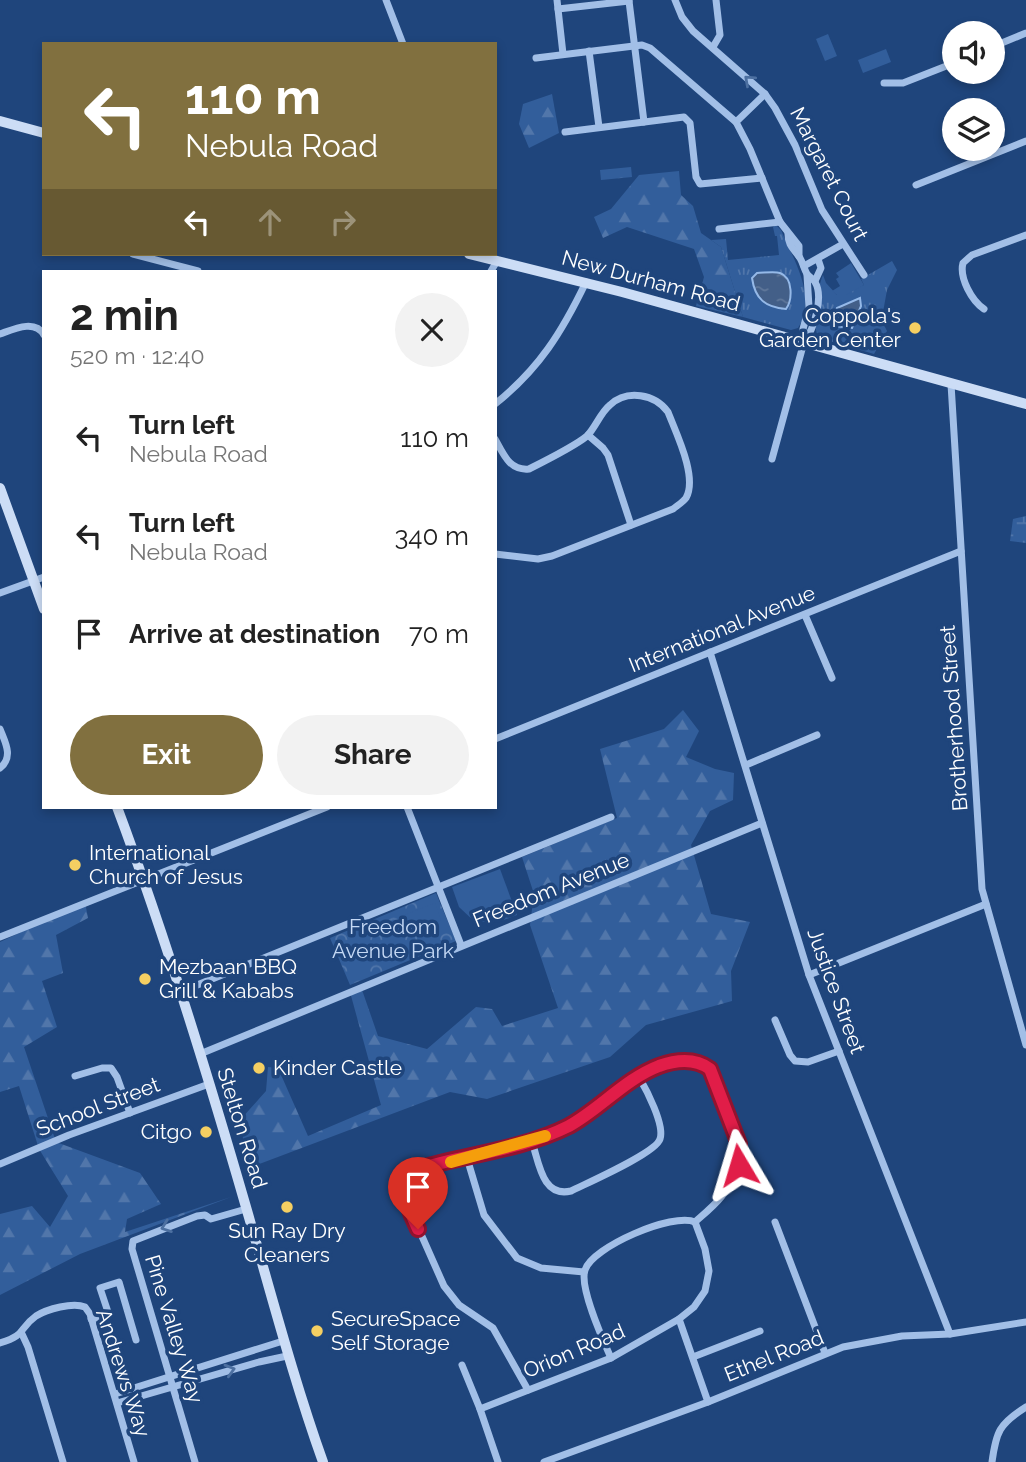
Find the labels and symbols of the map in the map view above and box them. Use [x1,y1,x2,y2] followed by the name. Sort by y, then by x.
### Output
[744,76,757,88] one-way arrow
[785,103,874,245] street label: Margaret Court
[559,245,743,316] street label: New Durham Road
[759,303,902,352] place label: Coppola's Garden Center
[907,320,923,336] marker: Coppola's Garden Center
[625,580,819,677] street label: International Avenue
[935,624,972,812] street label: Brotherhood Street
[89,840,243,889] place label: International Church of Jesus
[469,847,633,932] street label: Freedom Avenue
[67,857,83,873] marker: International Church of Jesus
[332,914,454,963] park label: Freedom Avenue Park
[802,925,871,1057] street label: Justice Street
[159,954,297,1003] place label: Mezbaan BBQ Grill & Kababs
[137,971,153,987] marker: Mezbaan BBQ Grill & Kababs
[273,1055,402,1080] place label: Kinder Castle
[251,1060,267,1076] marker: Kinder Castle
[212,1065,273,1191] street label: Stelton Road
[33,1072,163,1142] street label: School Street
[141,1119,192,1144] place label: Citgo
[198,1124,214,1140] marker: Citgo
[702,1128,776,1202] position arrow
[388,1157,448,1229] pin
[279,1199,295,1215] marker: Sun Ray Dry Cleaners
[228,1218,346,1267] place label: Sun Ray Dry Cleaners
[160,1219,172,1233] one-way arrow
[140,1252,209,1406] street label: Pine Valley Way
[91,1305,156,1440] street label: Andrews Way
[331,1306,460,1355] place label: SecureSpace Self Storage
[519,1318,628,1383] street label: Orion Road
[309,1323,325,1339] marker: SecureSpace Self Storage
[720,1324,827,1387] street label: Ethel Road
[223,1364,235,1379] one-way arrow

